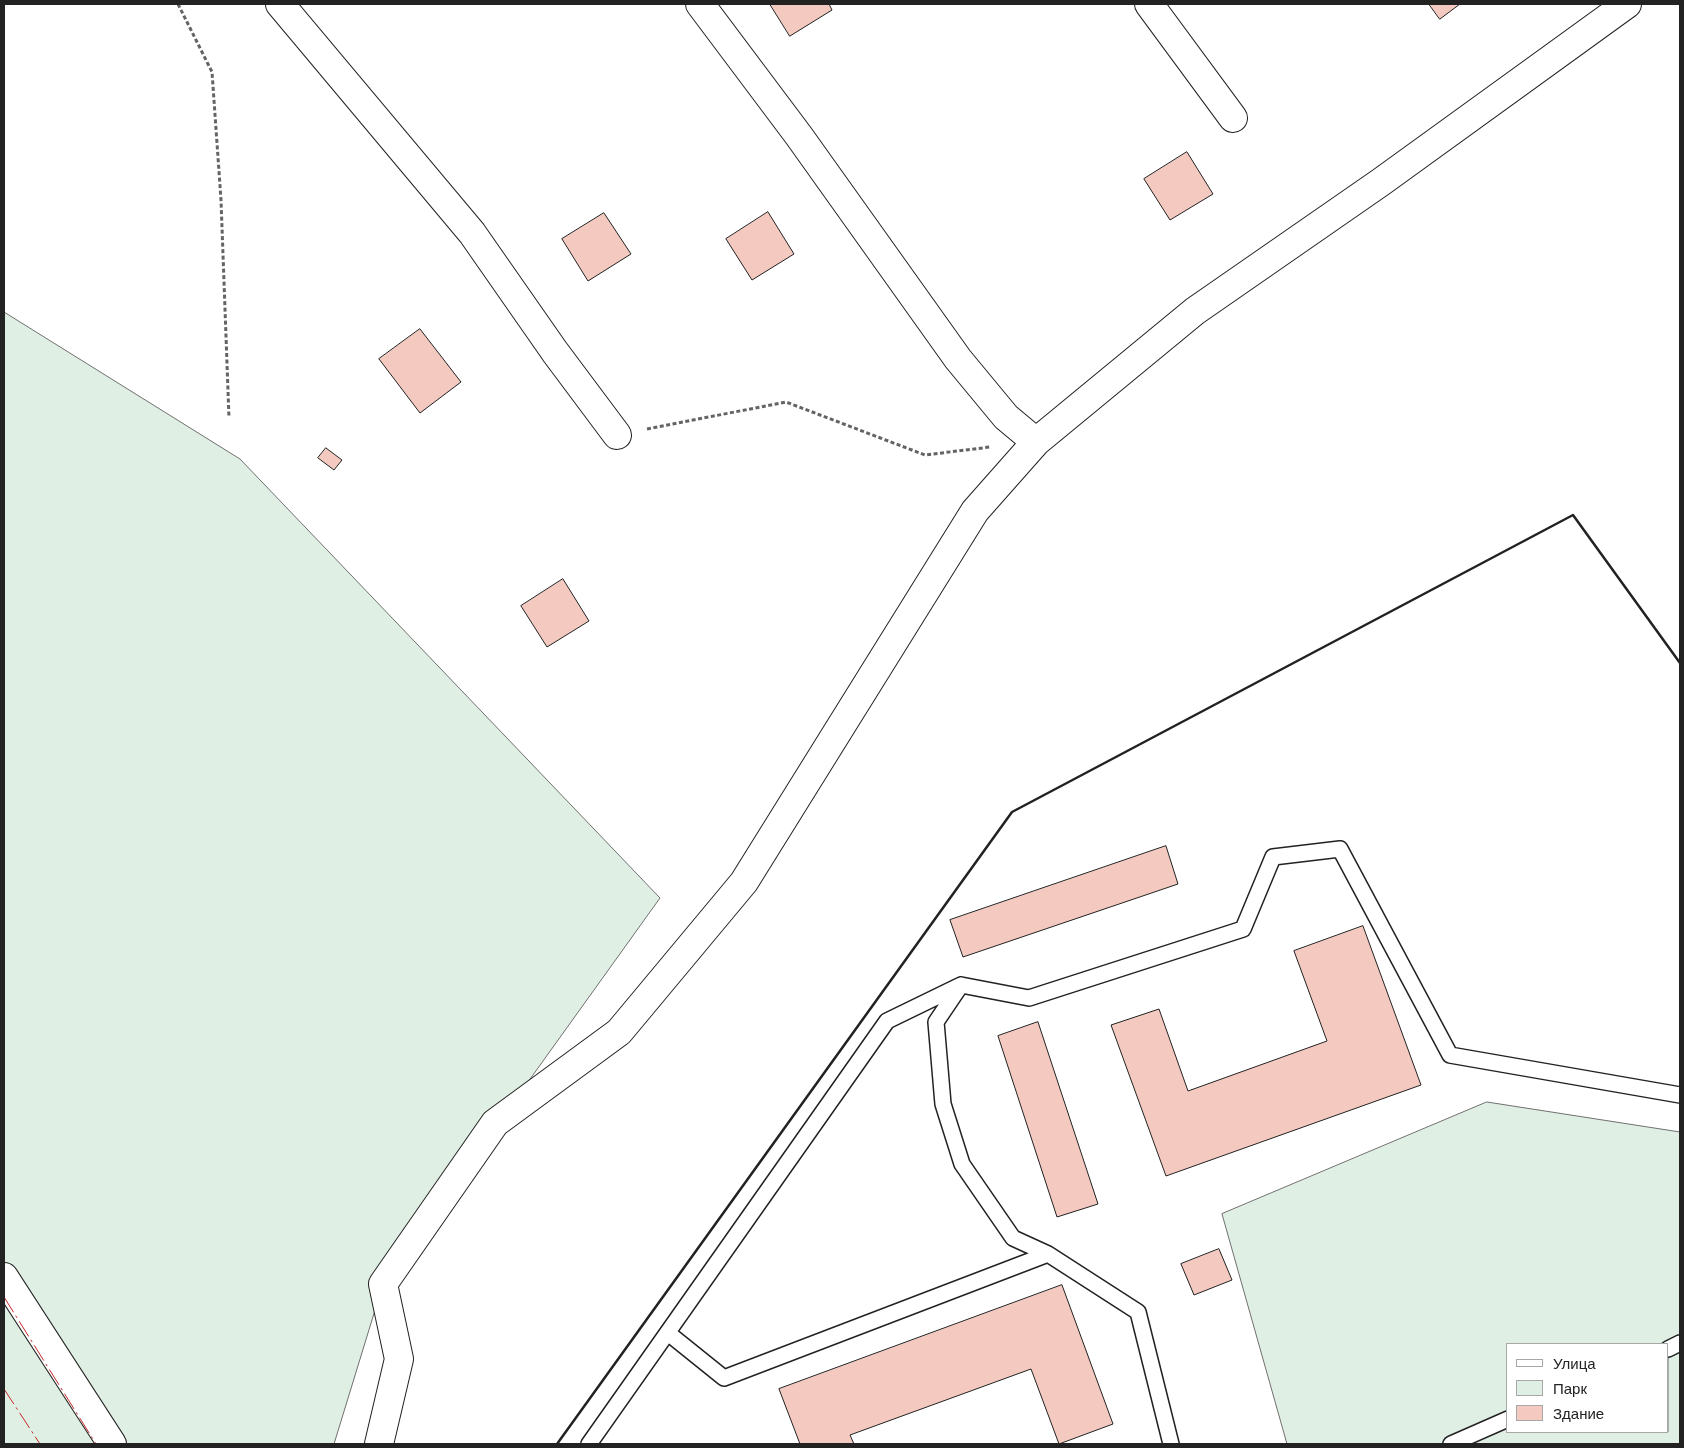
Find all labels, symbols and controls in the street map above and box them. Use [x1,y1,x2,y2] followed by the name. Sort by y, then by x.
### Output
[1506,1343,1669,1433] legend
[1553,1354,1596,1372] text: Улица
[1553,1379,1587,1397] text: Парк
[1553,1404,1604,1422] text: Здание

